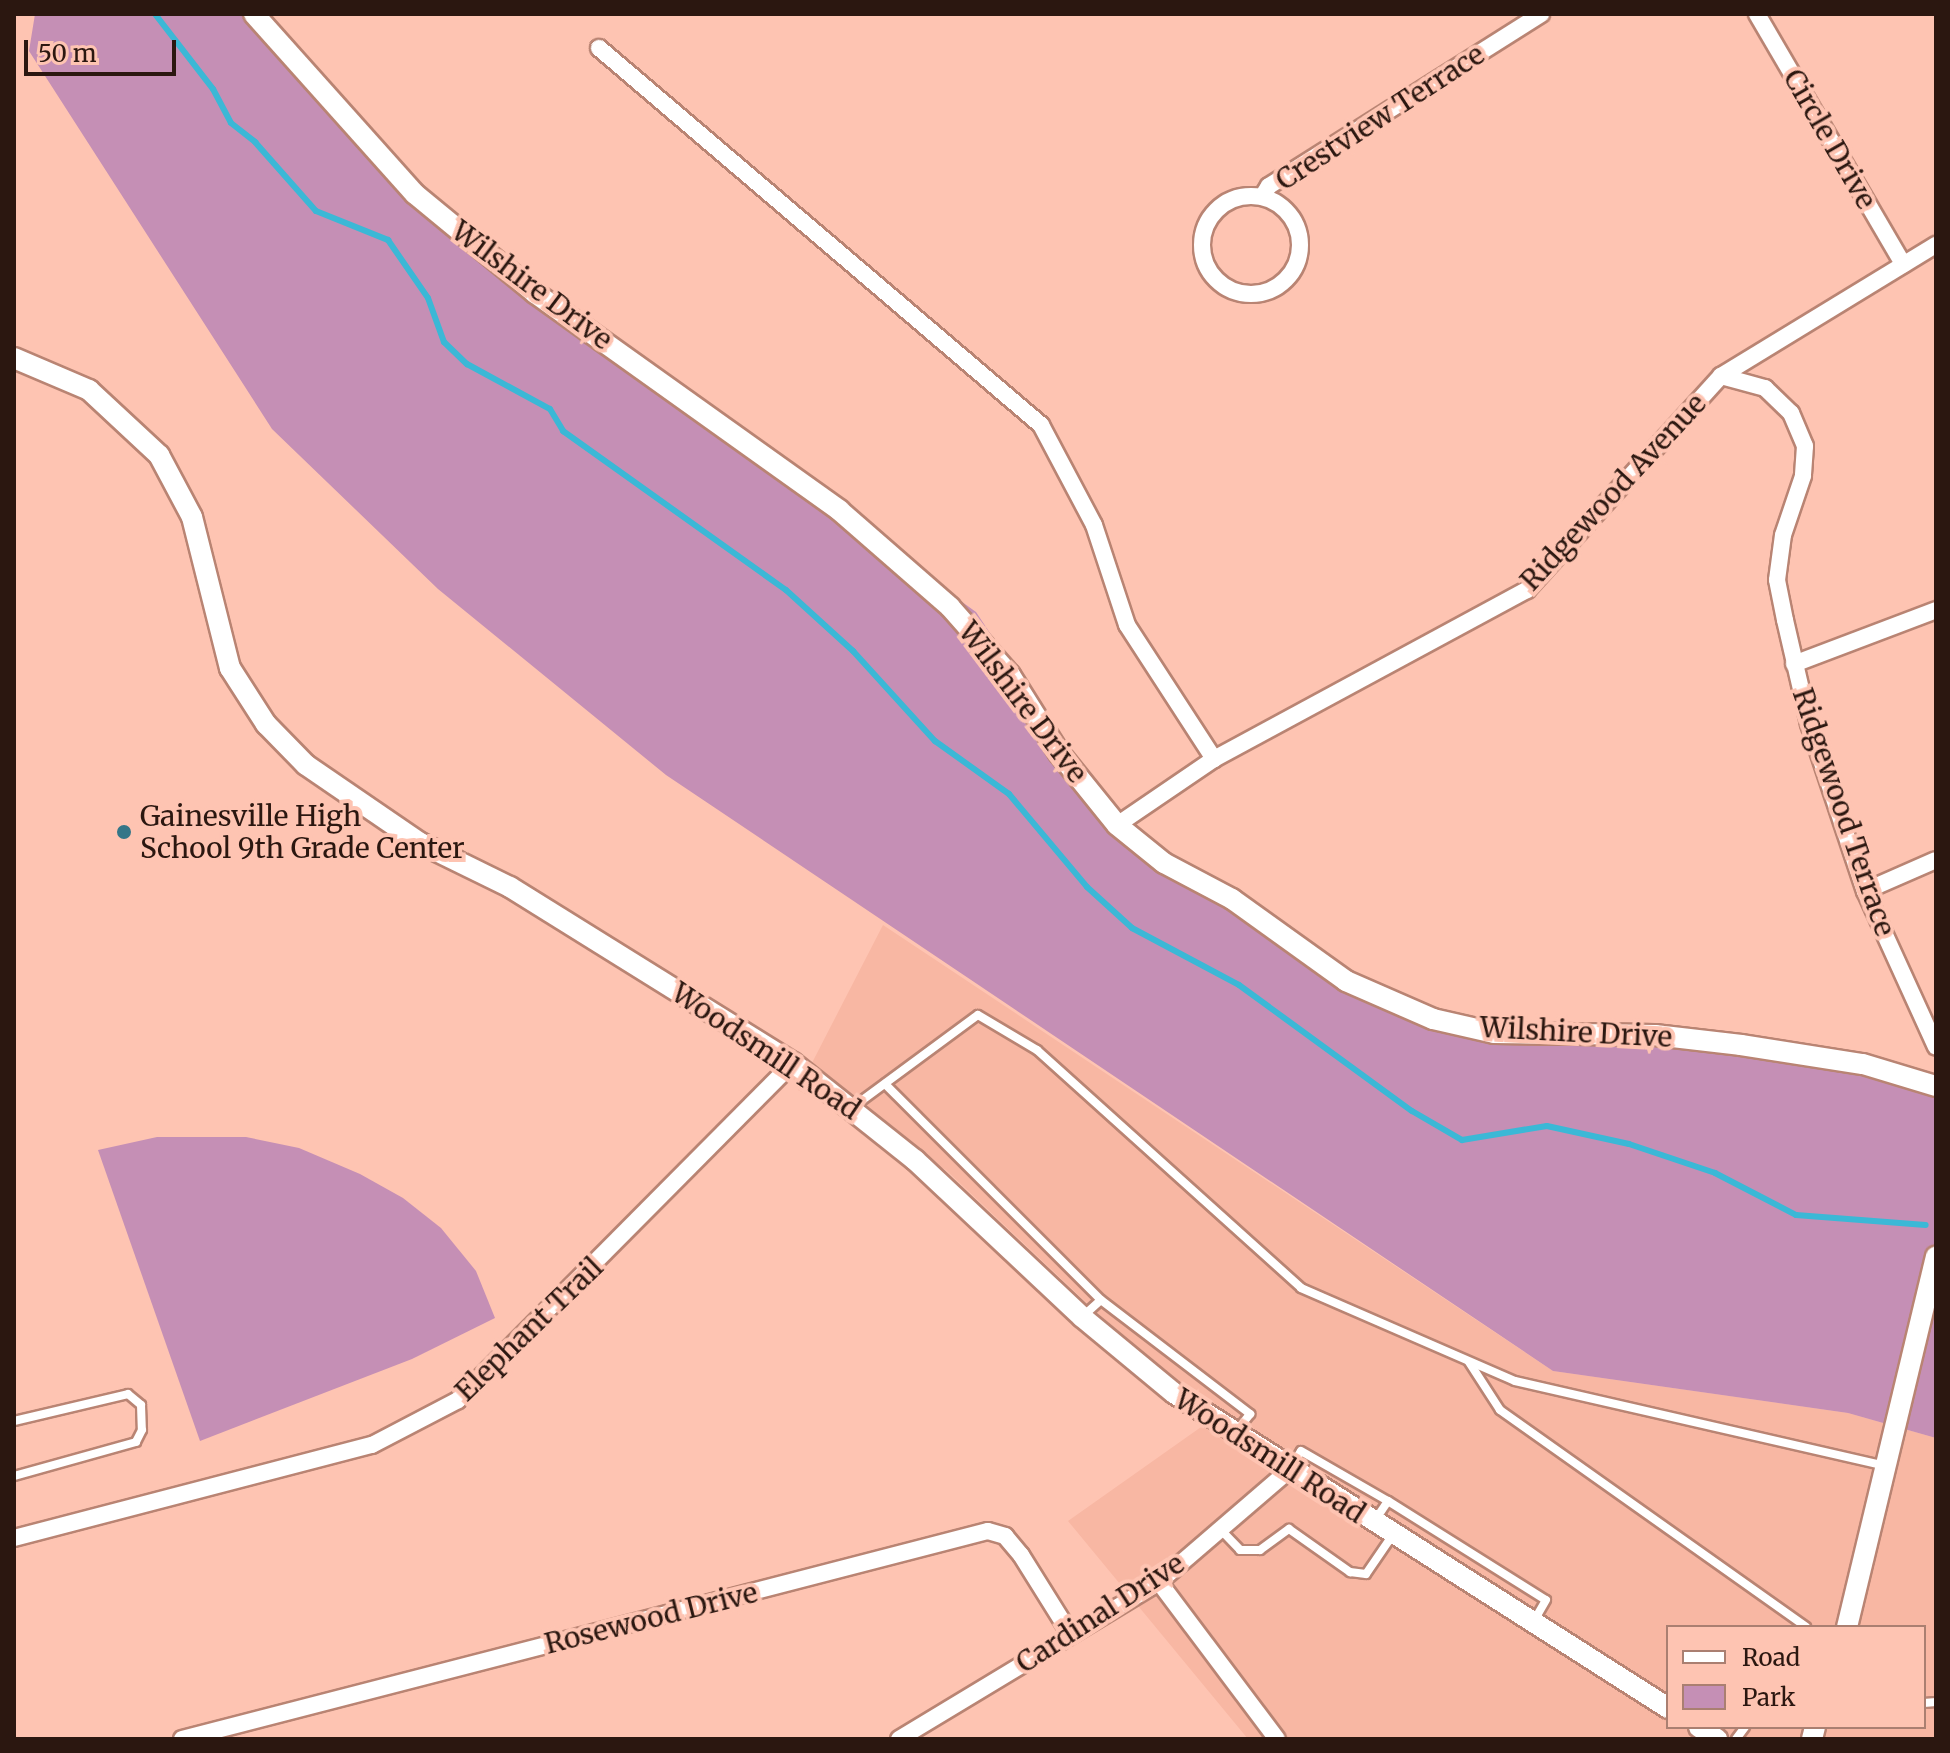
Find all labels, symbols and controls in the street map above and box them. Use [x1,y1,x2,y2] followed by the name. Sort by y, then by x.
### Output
[28,24,180,74] scale bar
[1270,37,1490,197] street label: Crestview Terrace
[38,38,97,69] text: 50 m
[1777,63,1883,215] street label: Circle Drive
[445,214,619,356] street label: Wilshire Drive
[1513,387,1713,597] street label: Ridgewood Avenue
[952,615,1094,789] street label: Wilshire Drive
[1786,684,1902,940] street label: Ridgewood Terrace
[140,799,465,865] place label: Gainesville High School 9th Grade Center
[115,823,133,841] marker: Gainesville High School 9th Grade Center
[665,976,867,1126] street label: Woodsmill Road
[1479,1010,1673,1054] street label: Wilshire Drive
[448,1250,610,1408] street label: Elephant Trail
[1169,1382,1371,1530] street label: Woodsmill Road
[1010,1546,1190,1680] street label: Cardinal Drive
[541,1575,761,1661] street label: Rosewood Drive
[1666,1625,1926,1729] legend
[1742,1642,1800,1673] text: Road
[1742,1682,1795,1713] text: Park

